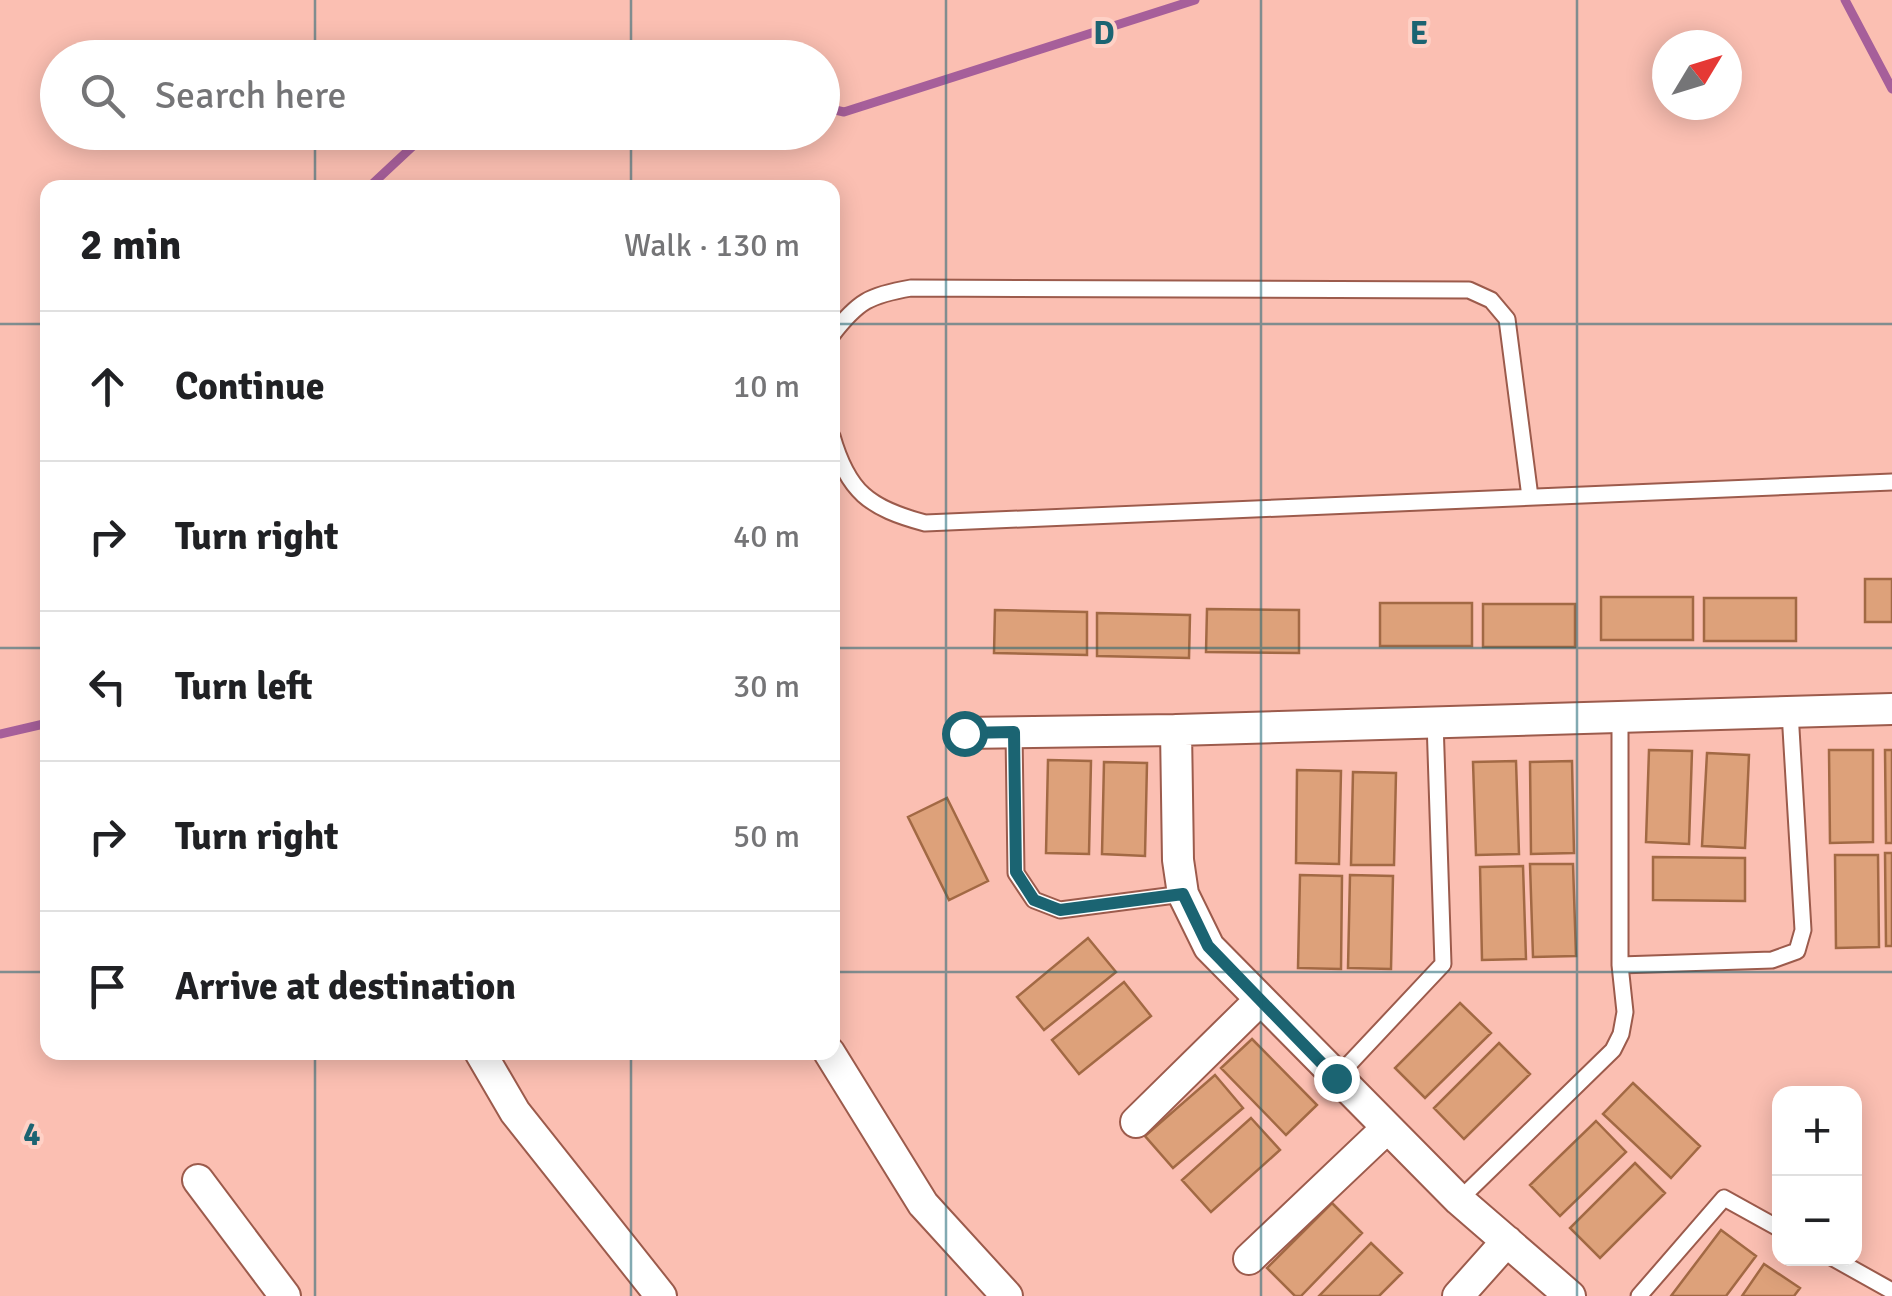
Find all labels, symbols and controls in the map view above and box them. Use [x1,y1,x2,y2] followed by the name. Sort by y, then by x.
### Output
[1093,14,1115,53] text: D
[1410,14,1428,53] text: E
[1652,30,1742,120] north arrow
[40,40,840,150] search box
[75,68,130,123] icon: search
[155,72,347,119] text: Search here
[80,220,181,271] text: 2 min
[624,226,800,265] text: Walk · 130 m
[80,359,135,414] icon: ahead
[175,363,325,410] text: Continue
[733,367,800,406] text: 10 m
[80,509,135,564] icon: right
[175,513,339,560] text: Turn right
[733,517,800,556] text: 40 m
[80,659,135,714] icon: left
[175,663,313,710] text: Turn left
[733,667,800,706] text: 30 m
[942,711,988,757] route start
[80,809,135,864] icon: right
[175,813,339,860] text: Turn right
[733,817,800,856] text: 50 m
[80,959,135,1014] icon: arrive
[175,963,516,1010] text: Arrive at destination
[1314,1056,1360,1102] route end
[1772,1086,1862,1266] map controls
[1772,1086,1862,1176] button: +
[23,1115,41,1154] text: 4
[1772,1176,1862,1266] button: −

